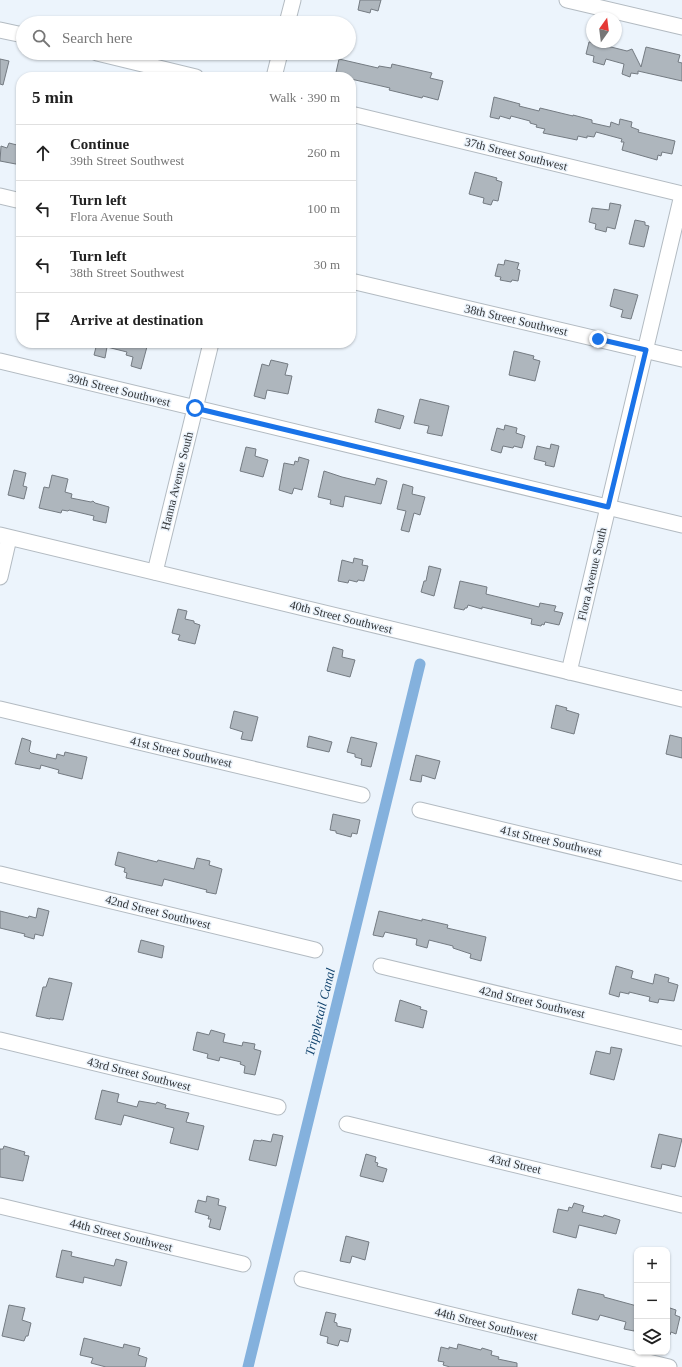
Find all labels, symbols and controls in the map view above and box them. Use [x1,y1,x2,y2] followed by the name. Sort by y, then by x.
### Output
[586,12,622,48] north arrow
[16,16,356,60] search box
[30,27,52,49] icon: search
[62,30,132,46] text: Search here
[32,88,73,107] text: 5 min
[269,90,340,105] text: Walk · 390 m
[463,134,569,174] street label: 37th Street Southwest
[70,136,129,152] text: Continue
[32,142,54,164] icon: ahead
[307,145,340,160] text: 260 m
[70,153,184,168] text: 39th Street Southwest
[70,192,127,208] text: Turn left
[32,198,54,220] icon: left
[307,201,340,216] text: 100 m
[70,209,173,224] text: Flora Avenue South
[70,248,127,264] text: Turn left
[32,254,54,276] icon: left
[314,257,340,272] text: 30 m
[70,265,184,280] text: 38th Street Southwest
[463,301,570,339] street label: 38th Street Southwest
[32,310,54,332] icon: arrive
[70,312,203,328] text: Arrive at destination
[589,330,607,348] route end
[66,370,172,410] street label: 39th Street Southwest
[186,399,204,417] route start
[158,430,196,532] street label: Hanna Avenue South
[574,526,610,622] street label: Flora Avenue South
[288,597,394,637] street label: 40th Street Southwest
[129,733,234,771] street label: 41st Street Southwest
[499,822,604,860] street label: 41st Street Southwest
[104,892,213,932] street label: 42nd Street Southwest
[302,966,338,1057] water label: Trippletail Canal
[478,983,587,1021] street label: 42nd Street Southwest
[86,1054,193,1094] street label: 43rd Street Southwest
[488,1151,543,1177] street label: 43rd Street
[68,1215,174,1255] street label: 44th Street Southwest
[634,1247,670,1355] map controls
[634,1247,670,1283] button: +
[634,1283,670,1319] button: −
[433,1304,539,1344] street label: 44th Street Southwest
[634,1319,670,1355] button: layers

